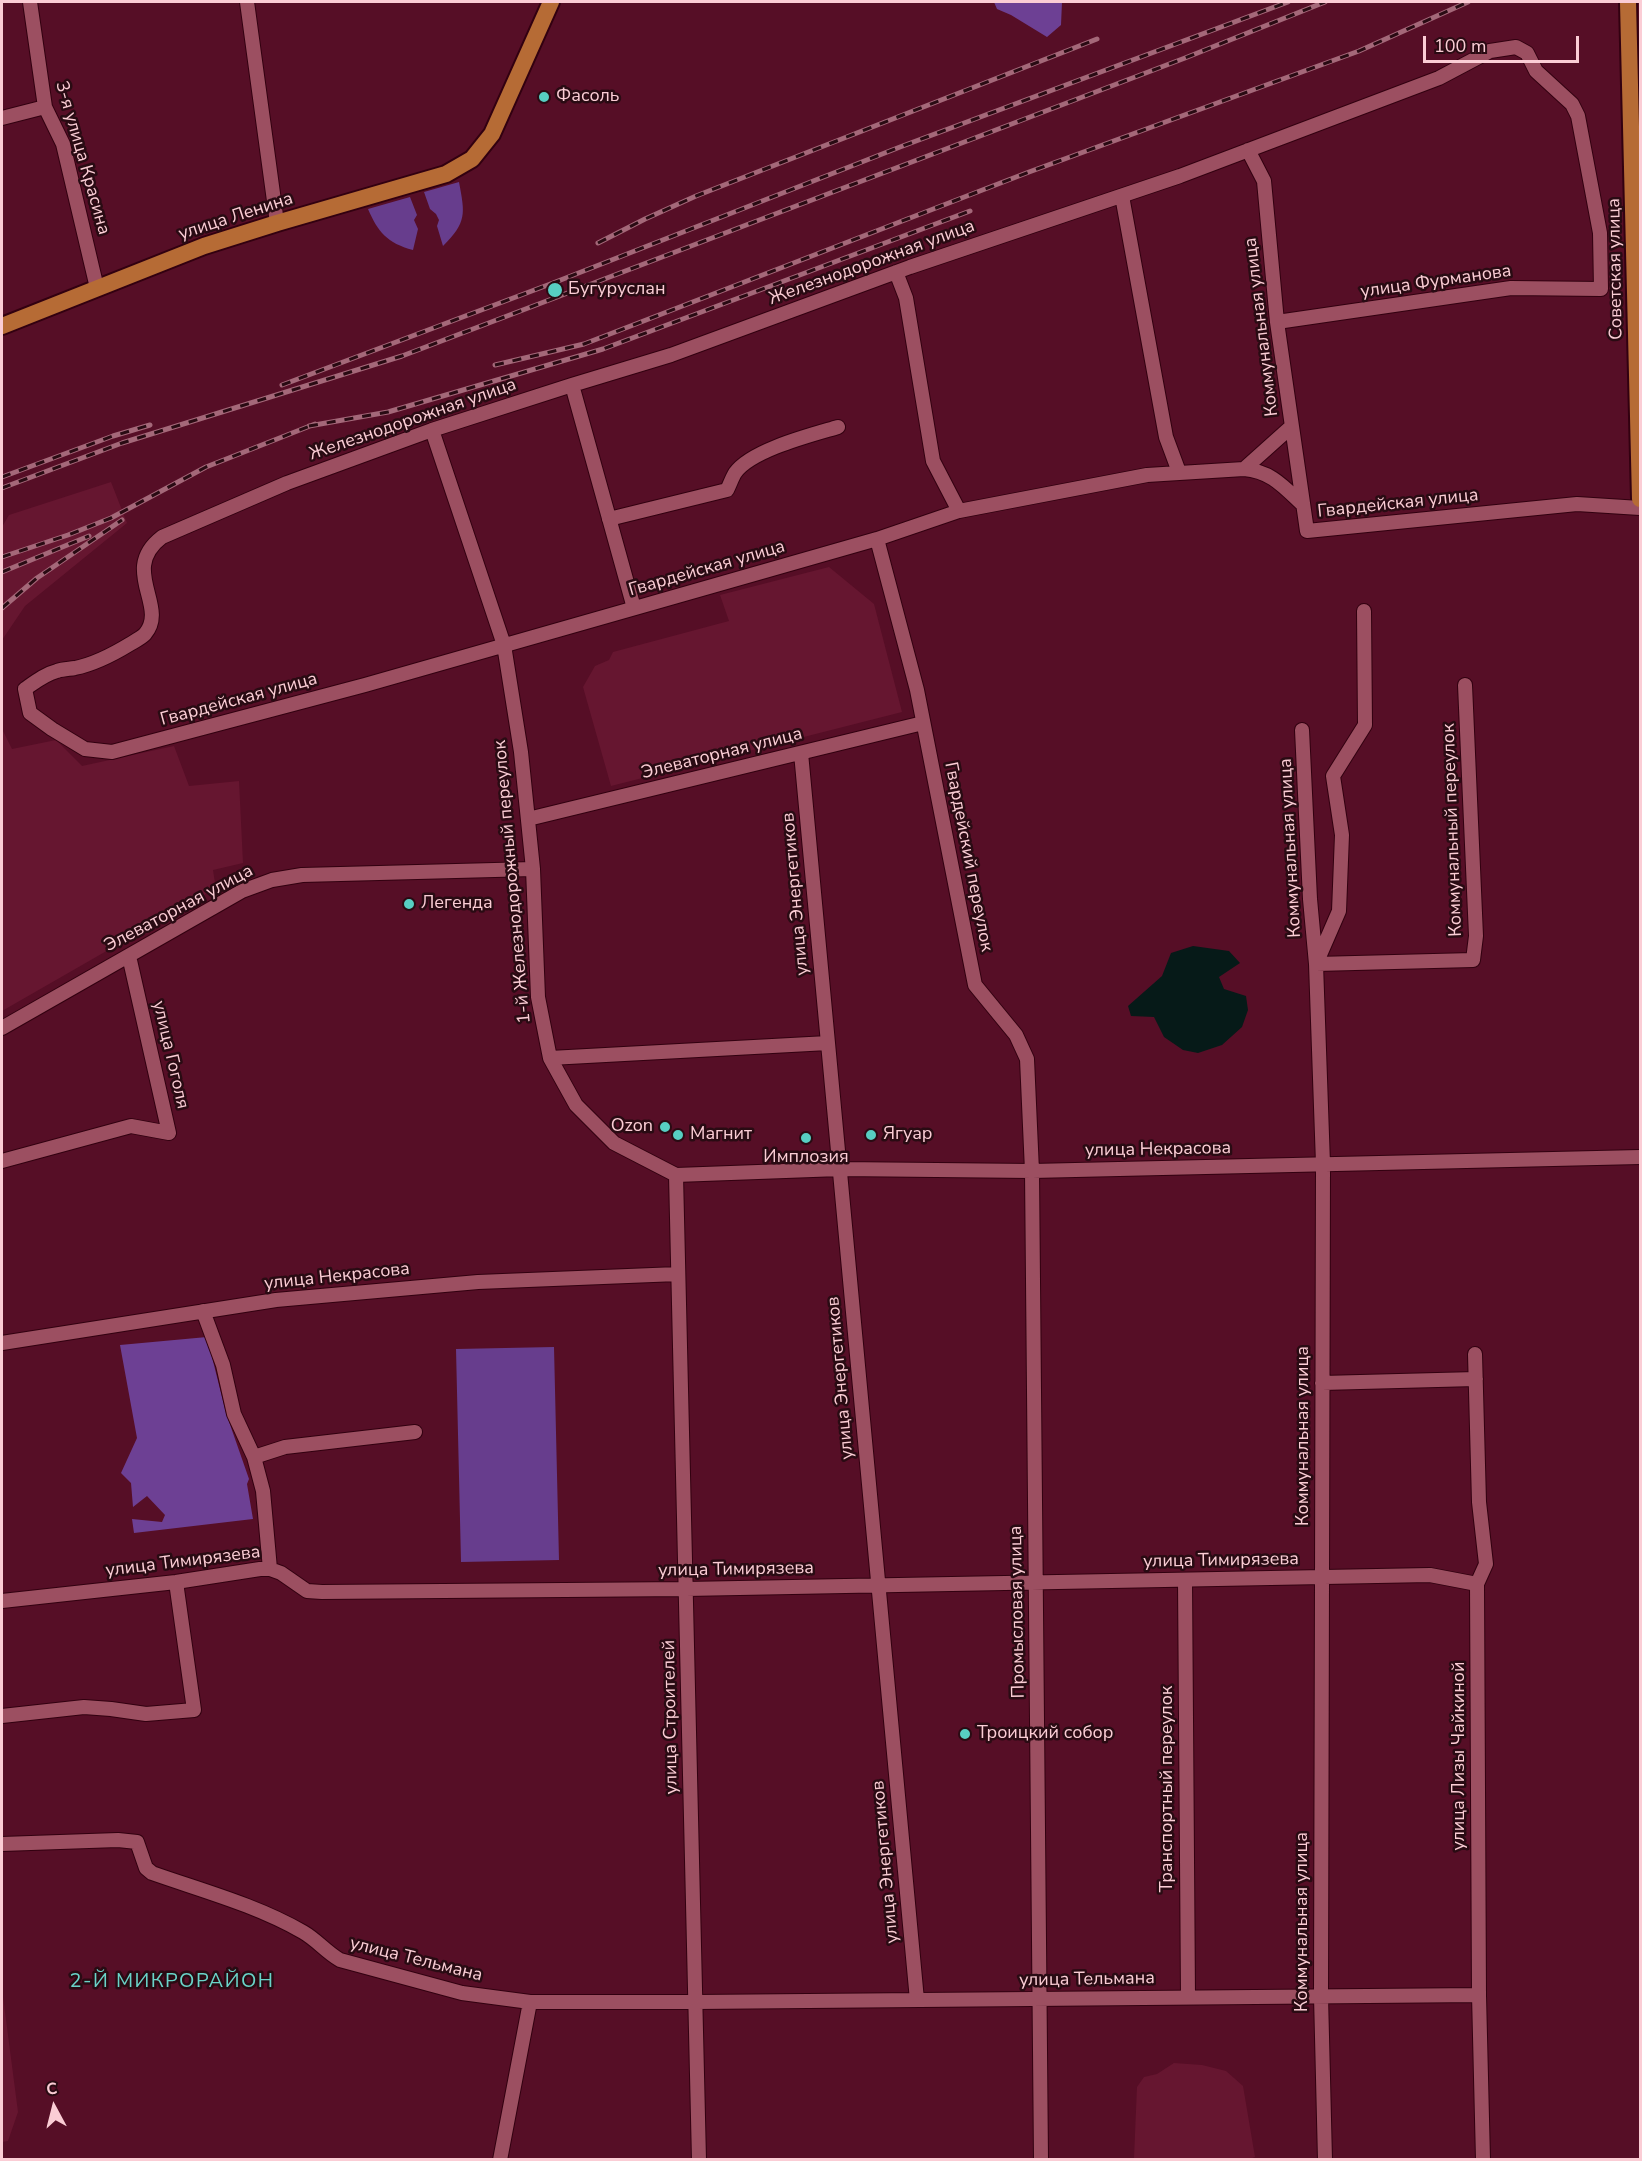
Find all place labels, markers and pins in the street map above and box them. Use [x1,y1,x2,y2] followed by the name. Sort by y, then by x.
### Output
[556,86,619,108] place label: Фасоль
[537,90,551,104] marker: Фасоль
[568,279,666,301] place label: Бугуруслан
[546,281,564,299] marker: Бугуруслан
[421,893,493,915] place label: Легенда
[402,897,416,911] marker: Легенда
[611,1116,653,1138] place label: Ozon
[658,1120,672,1134] marker: Ozon
[690,1124,752,1146] place label: Магнит
[883,1124,933,1146] place label: Ягуар
[671,1128,685,1142] marker: Магнит
[864,1128,878,1142] marker: Ягуар
[799,1131,813,1145] marker: Имплозия
[763,1147,849,1169] place label: Имплозия
[977,1723,1113,1745] place label: Троицкий собор
[958,1727,972,1741] marker: Троицкий собор

